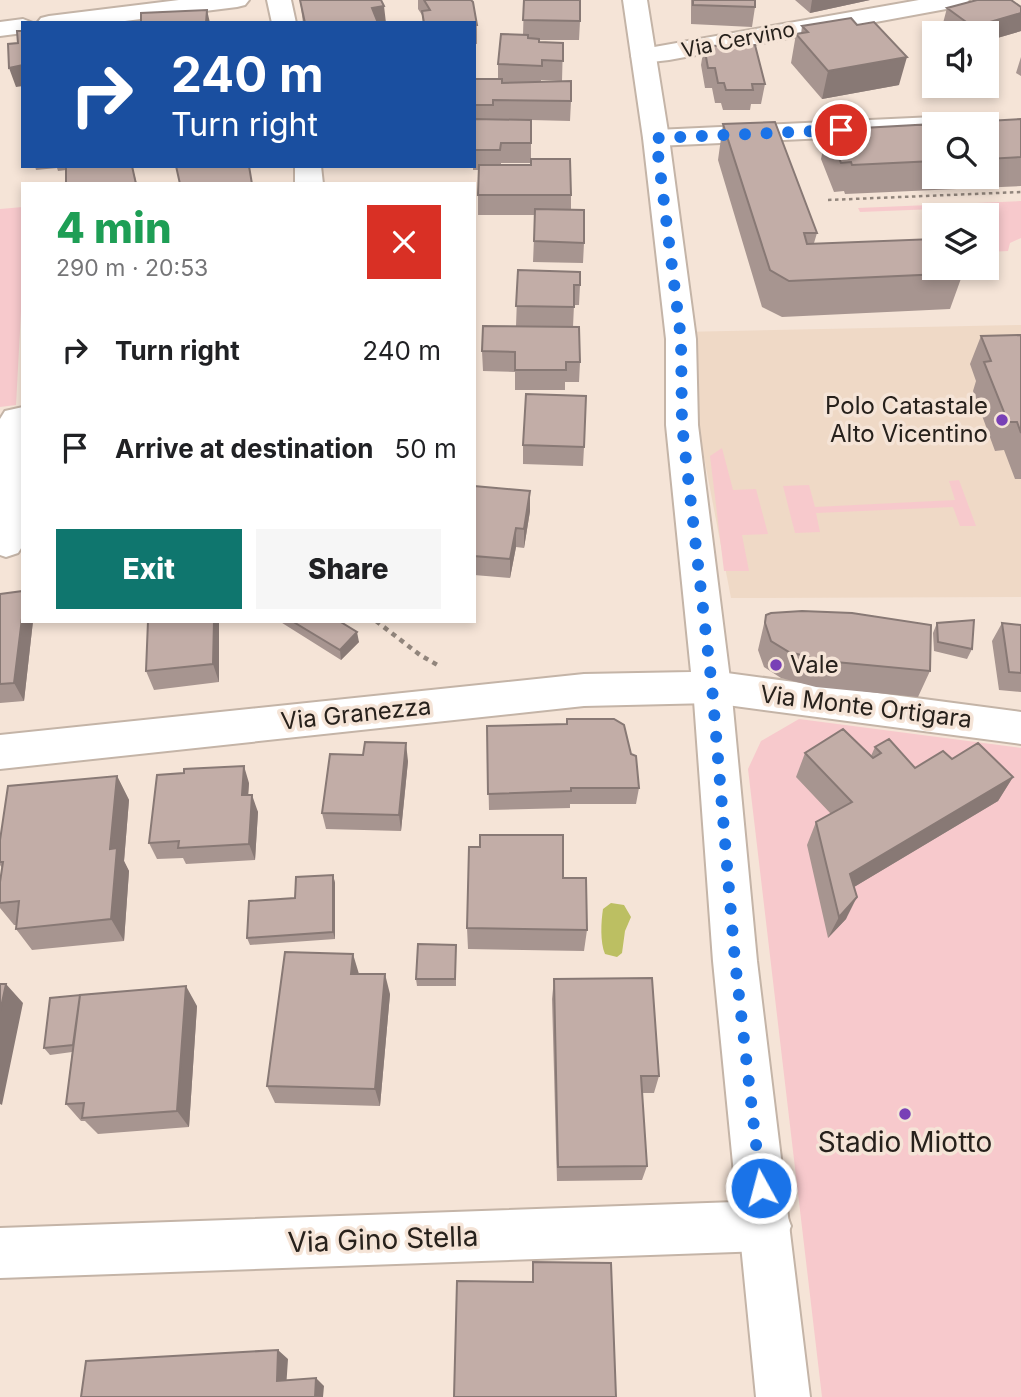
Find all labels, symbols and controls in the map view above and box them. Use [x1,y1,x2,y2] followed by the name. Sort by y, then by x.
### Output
[679,16,797,63] street label: Via Cervino
[922,21,999,280] map controls
[922,21,999,98] button: sound
[171,45,324,104] text: 240 m
[56,49,147,140] icon: right
[811,100,871,160] pin
[171,105,318,144] text: Turn right
[822,111,860,149] icon: arrive
[922,112,999,189] button: search
[56,202,172,253] text: 4 min
[922,203,999,280] button: layers
[367,205,441,279] button: close
[56,254,208,282] text: 290 m · 20:53
[56,331,94,369] icon: right
[115,335,240,366] text: Turn right
[362,335,441,366] text: 240 m
[825,391,988,448] place label: Polo Catastale Alto Vicentino
[994,412,1010,428] marker: Polo Catastale Alto Vicentino
[56,429,94,467] icon: arrive
[115,433,374,464] text: Arrive at destination
[395,433,457,464] text: 50 m
[56,529,242,609] button: Exit
[256,529,441,609] button: Share
[790,650,839,679] place label: Vale
[768,657,784,673] marker: Vale
[758,679,974,734] street label: Via Monte Ortigara
[279,691,432,736] street label: Via Granezza
[897,1106,913,1122] marker: Stadio Miotto
[818,1125,992,1159] place label: Stadio Miotto
[724,1151,798,1225] position arrow
[287,1219,479,1259] street label: Via Gino Stella

